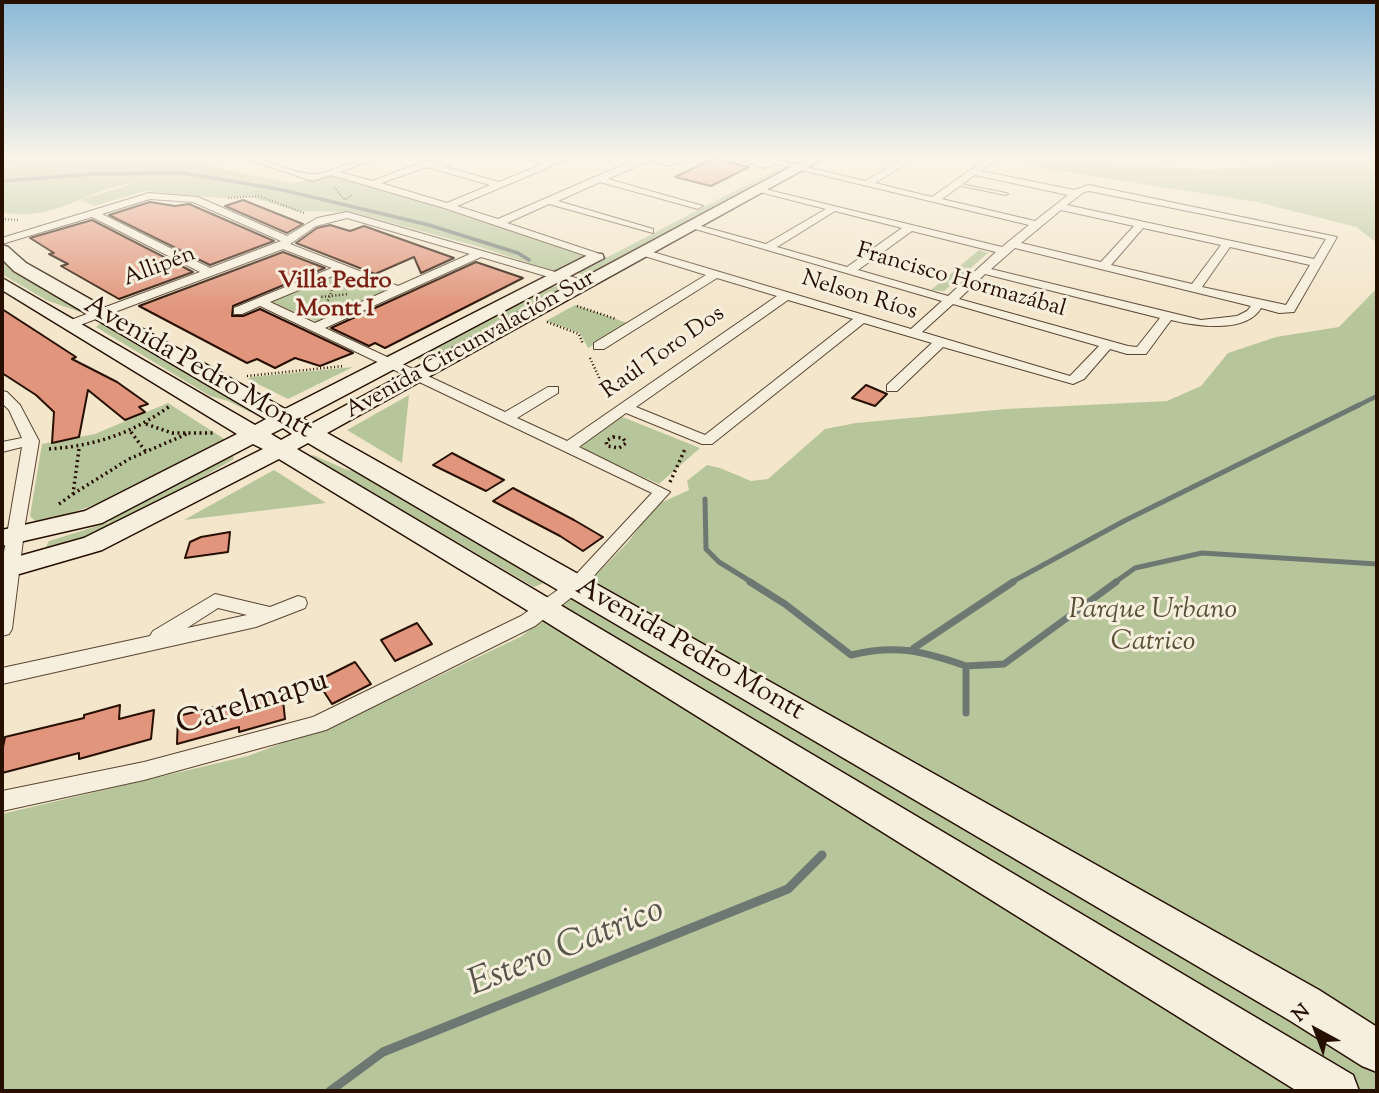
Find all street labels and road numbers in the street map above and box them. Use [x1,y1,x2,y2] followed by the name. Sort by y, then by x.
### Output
[853,239,1069,325] street label: Francisco Hormazábal
[120,242,200,294] street label: Allipén
[342,266,600,426] street label: Avenida Circunvalación Sur
[798,266,920,328] street label: Nelson Ríos
[77,290,317,448] street label: Avenida Pedro Montt
[597,301,731,407] street label: Raúl Toro Dos
[569,572,809,730] street label: Avenida Pedro Montt
[172,663,334,747] street label: Carelmapu

